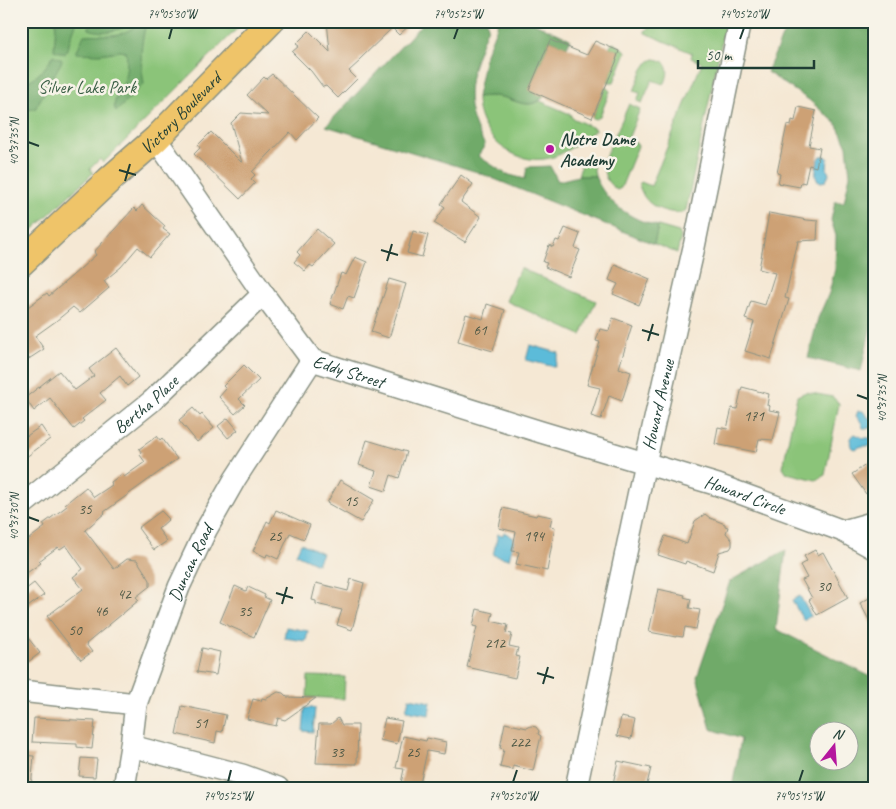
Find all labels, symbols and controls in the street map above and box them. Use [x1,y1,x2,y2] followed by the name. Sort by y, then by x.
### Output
[148,6,199,22] text: 74°05'30"W
[434,6,485,22] text: 74°05'25"W
[720,6,771,22] text: 74°05'20"W
[698,38,815,70] scale bar
[706,46,733,65] text: 50 m
[136,66,228,159] street label: Victory Boulevard
[38,76,137,98] park label: Silver Lake Park
[6,117,22,166] text: 40°37'35"N
[560,128,637,171] place label: Notre Dame Academy
[544,143,556,155] marker: Notre Dame Academy
[473,321,488,340] house number: 61
[310,350,390,394] street label: Eddy Street
[637,356,679,452] street label: Howard Avenue
[109,370,184,438] street label: Bertha Place
[874,374,890,423] text: 40°37'35"N
[744,407,765,426] house number: 171
[702,471,789,520] street label: Howard Circle
[6,492,22,541] text: 40°37'30"N
[344,492,359,511] house number: 15
[78,500,93,519] house number: 35
[164,518,219,604] street label: Duncan Road
[268,527,283,546] house number: 25
[524,527,545,546] house number: 194
[817,577,832,596] house number: 30
[117,585,132,604] house number: 42
[94,602,109,621] house number: 46
[238,602,253,621] house number: 35
[68,621,83,640] house number: 50
[485,634,506,653] house number: 212
[194,714,209,733] house number: 51
[808,722,858,772] north arrow
[831,725,847,744] text: N
[510,733,531,752] house number: 222
[330,743,345,762] house number: 33
[406,743,421,762] house number: 25
[204,788,255,804] text: 74°05'25"W
[489,788,540,804] text: 74°05'20"W
[775,788,826,804] text: 74°05'15"W

